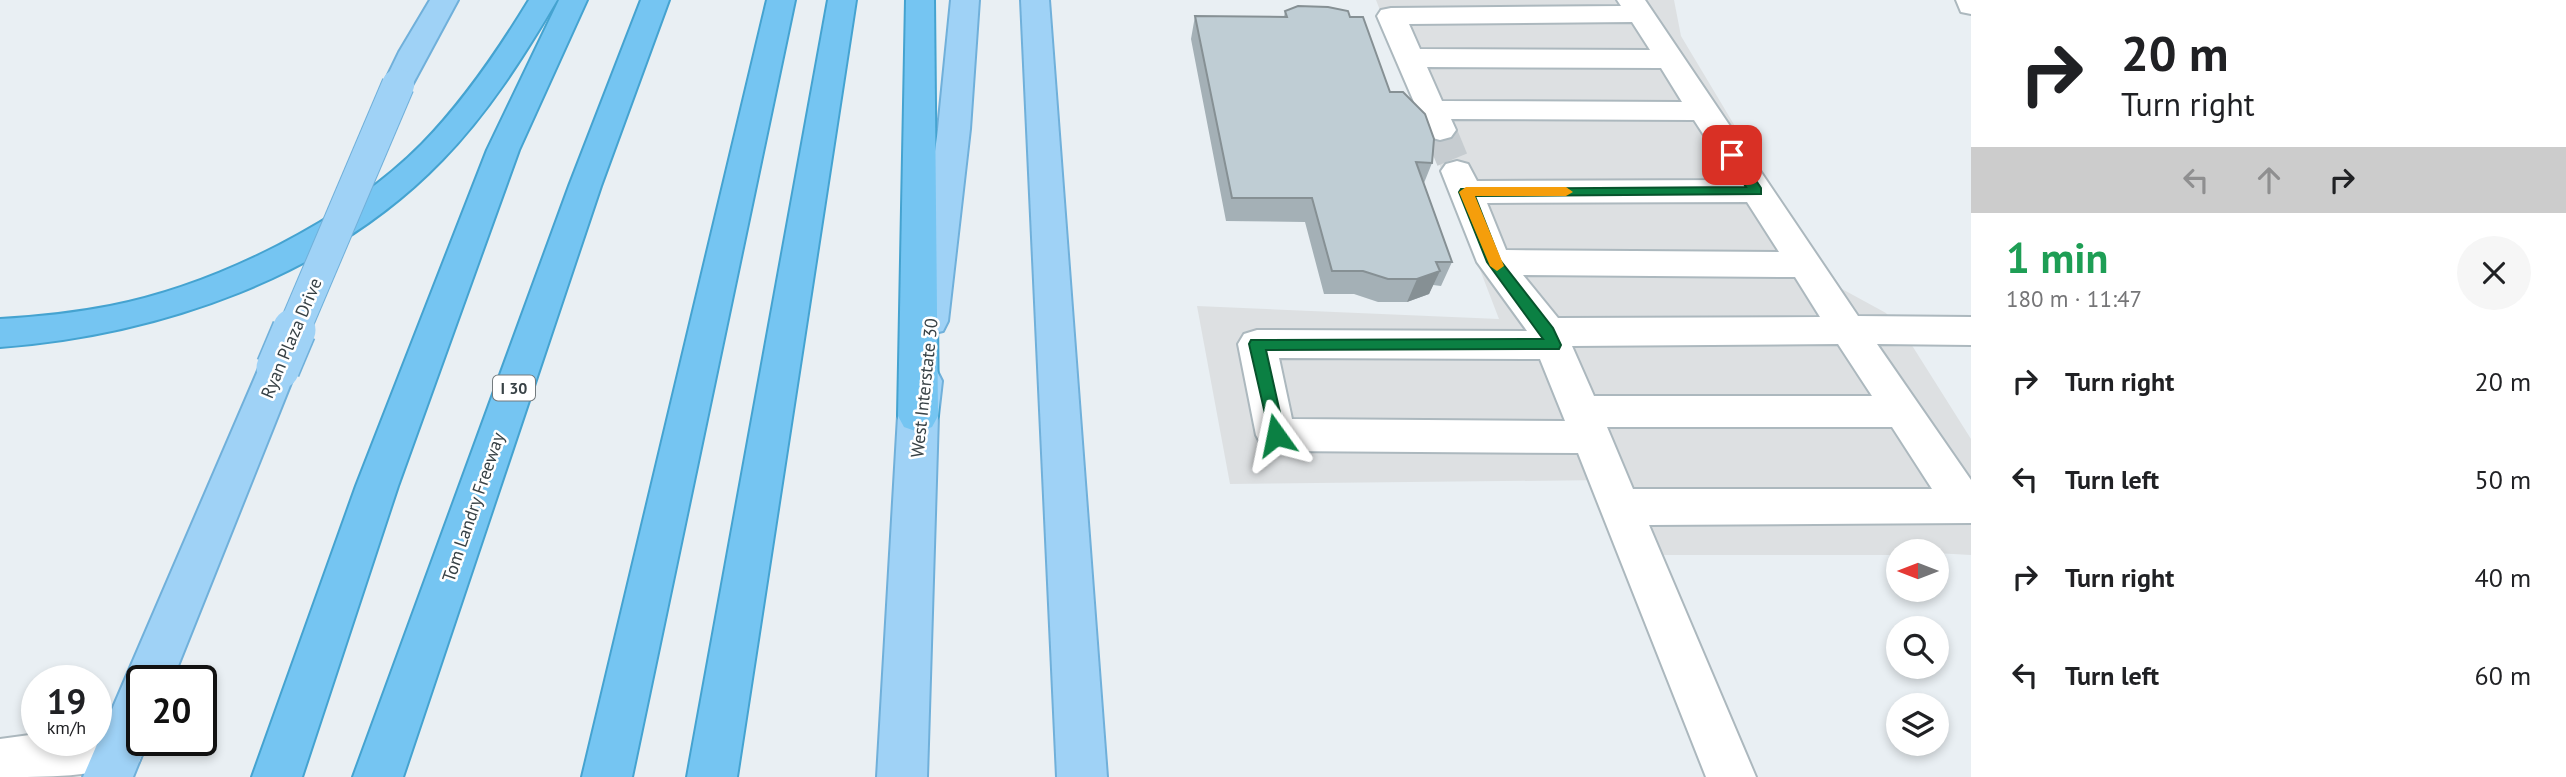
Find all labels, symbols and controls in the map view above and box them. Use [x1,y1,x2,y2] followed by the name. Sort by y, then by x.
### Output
[2121,21,2228,85] text: 20 m
[2006,28,2097,119] icon: right
[2121,83,2255,125] text: Turn right
[1702,125,1762,185] pin
[1713,136,1751,174] icon: arrive
[2177,161,2215,199] icon: left
[2250,161,2288,199] icon: ahead
[2323,161,2361,199] icon: right
[2006,230,2108,285] text: 1 min
[2457,236,2531,310] button: close
[255,274,327,402] street label: Ryan Plaza Drive
[2006,284,2142,313] text: 180 m · 11:47
[905,317,943,459] street label: West Interstate 30
[2006,362,2044,400] icon: right
[2065,365,2174,398] text: Turn right
[2475,365,2531,398] text: 20 m
[493,376,535,400] road number: I 30
[1239,398,1313,472] position arrow
[437,429,510,585] street label: Tom Landry Freeway
[2006,460,2044,498] icon: left
[2065,463,2159,496] text: Turn left
[2475,463,2531,496] text: 50 m
[1886,539,1950,602] north arrow
[1886,539,1949,756] map controls
[2006,558,2044,596] icon: right
[2065,561,2174,594] text: Turn right
[2475,561,2531,594] text: 40 m
[1886,616,1949,679] button: search
[2006,656,2044,694] icon: left
[2065,659,2159,692] text: Turn left
[2475,659,2531,692] text: 60 m
[126,665,217,756] speed limit sign: 20
[47,678,86,724] text: 19
[1886,693,1949,756] button: layers
[47,716,86,739] text: km/h

